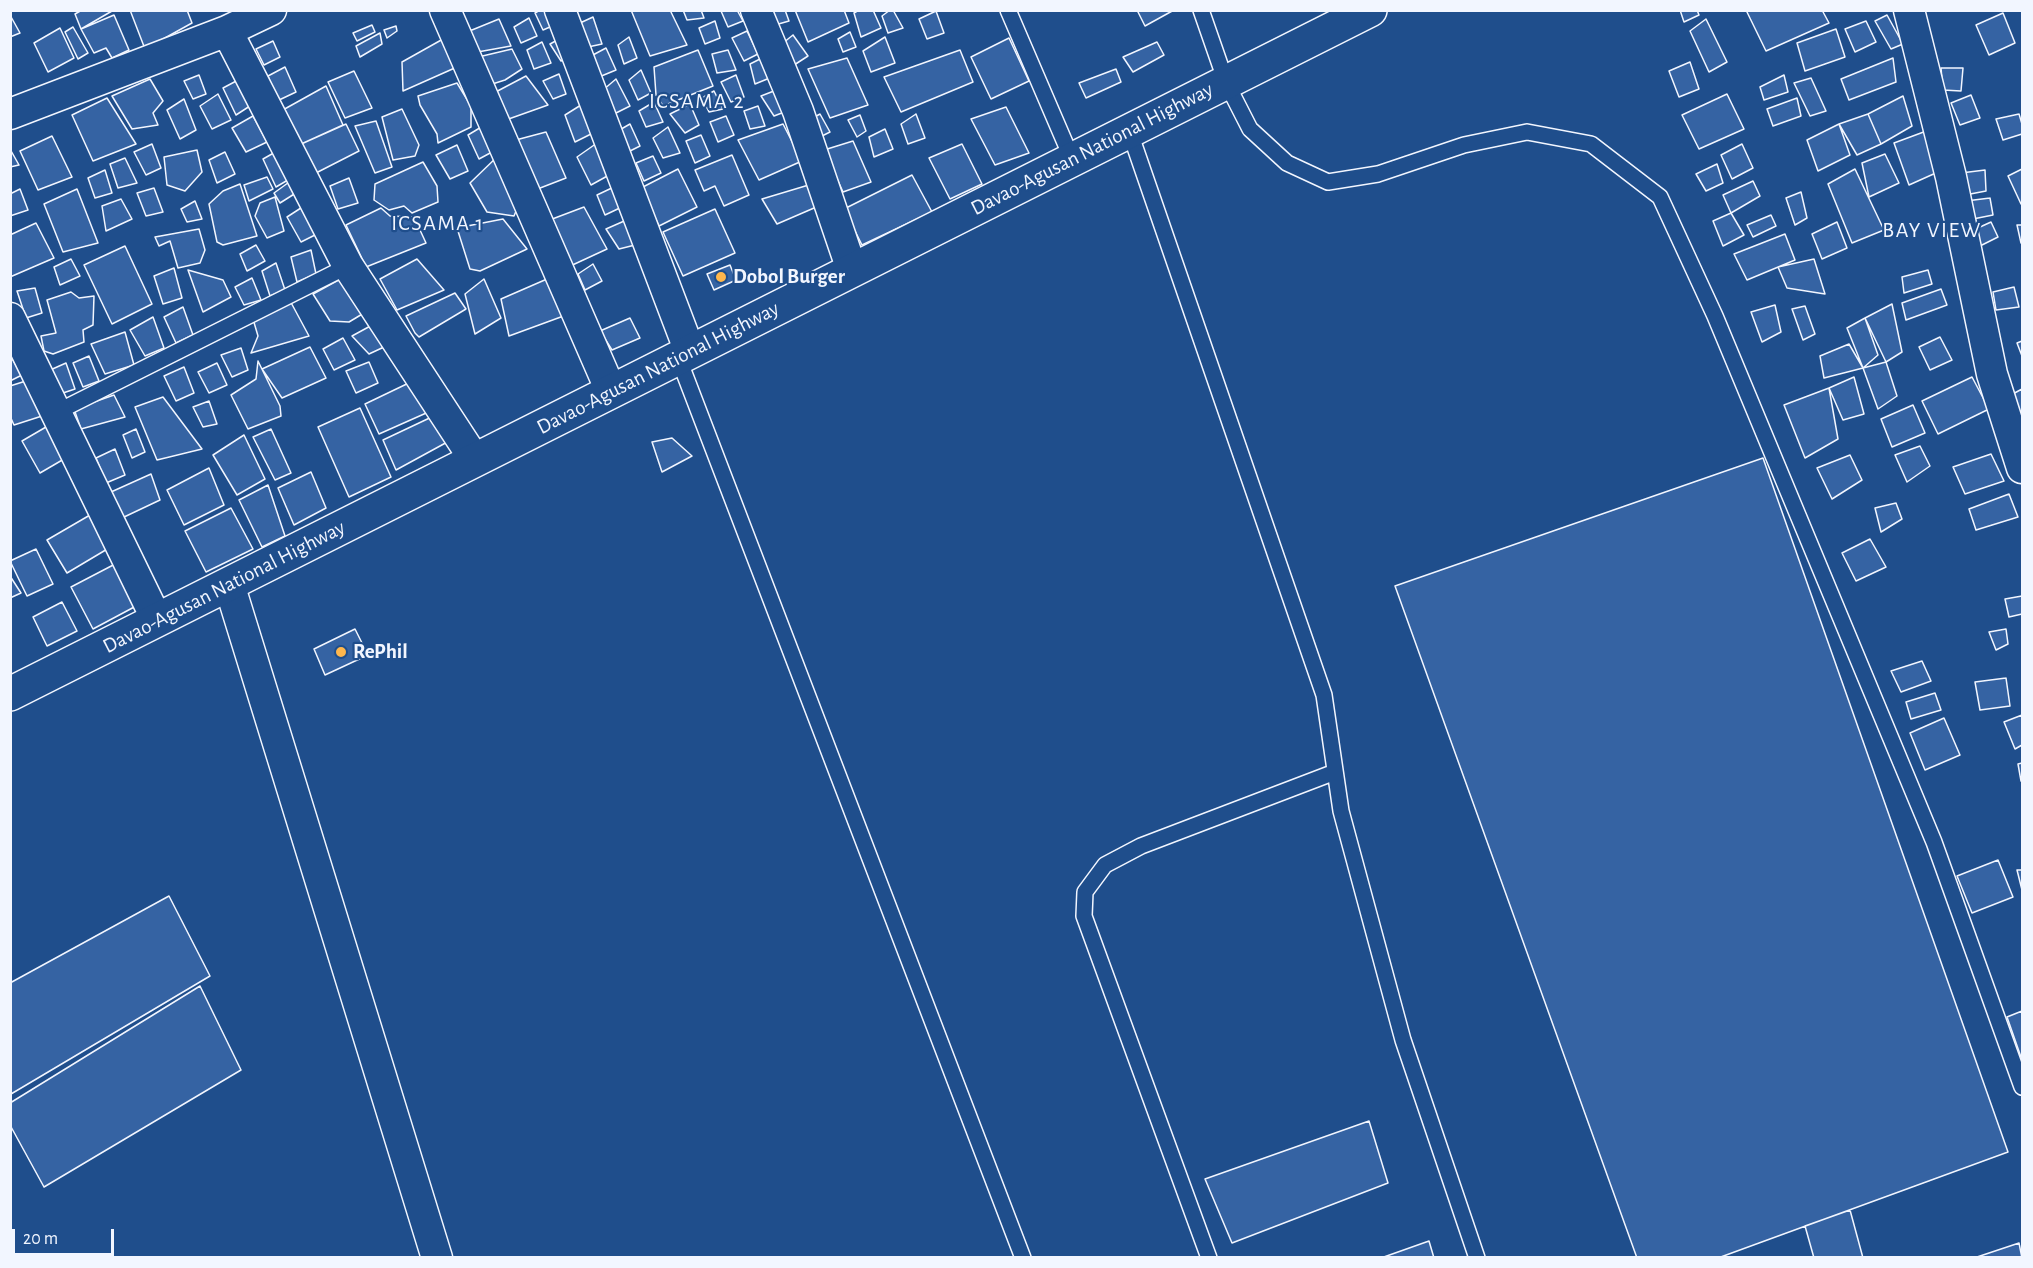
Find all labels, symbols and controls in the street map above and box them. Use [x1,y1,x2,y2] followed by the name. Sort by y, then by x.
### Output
[967,77,1217,221] street label: Davao-Agusan National Highway
[649,88,745,114] district label: ICSAMA 2
[391,210,485,236] district label: ICSAMA 1
[1882,217,1982,243] district label: BAY VIEW
[733,264,845,290] place label: Dobol Burger
[714,270,728,284] marker: Dobol Burger
[533,296,783,440] street label: Davao-Agusan National Highway
[99,515,349,659] street label: Davao-Agusan National Highway
[353,639,408,665] place label: RePhil
[334,645,348,659] marker: RePhil
[15,1217,117,1255] scale bar
[23,1230,58,1248] text: 20 m

